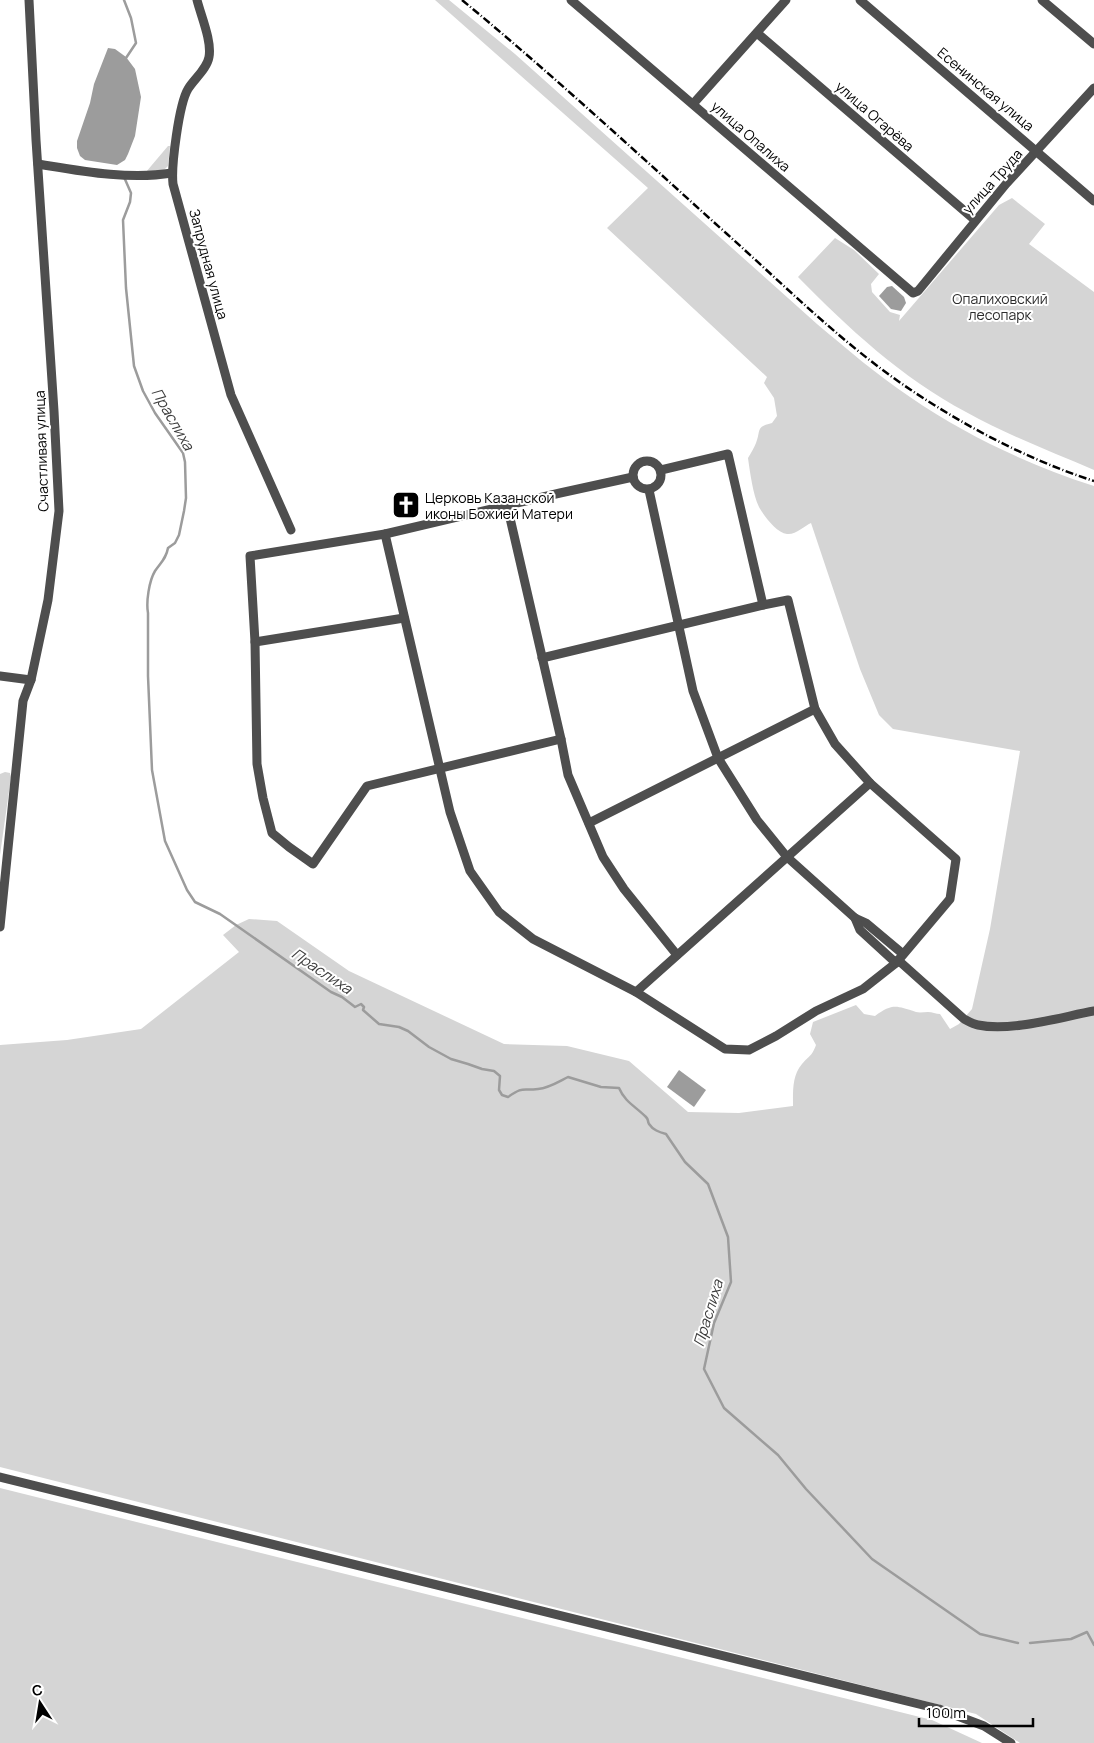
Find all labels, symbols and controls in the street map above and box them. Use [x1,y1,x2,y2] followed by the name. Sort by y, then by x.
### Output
[934,43,1038,135] street label: Есенинская улица
[832,77,918,155] street label: улица Огарёва
[707,96,795,176] street label: улица Опалиха
[958,144,1026,218] street label: улица Труда
[185,207,233,321] street label: Запрудная улица
[952,289,1048,324] park label: Опалиховский лесопарк
[147,384,200,455] water label: Праслиха
[29,390,53,512] street label: Счастливая улица
[425,488,573,523] place label: Церковь Казанской иконы Божией Матери
[391,490,421,520] church icon: Церковь Казанской иконы Божией Матери
[288,943,357,999] water label: Праслиха
[688,1276,728,1349] water label: Праслиха
[15,1678,65,1728] north arrow
[30,1679,44,1700] text: С
[919,1696,1033,1728] scale bar
[926,1702,966,1723] text: 100 m

